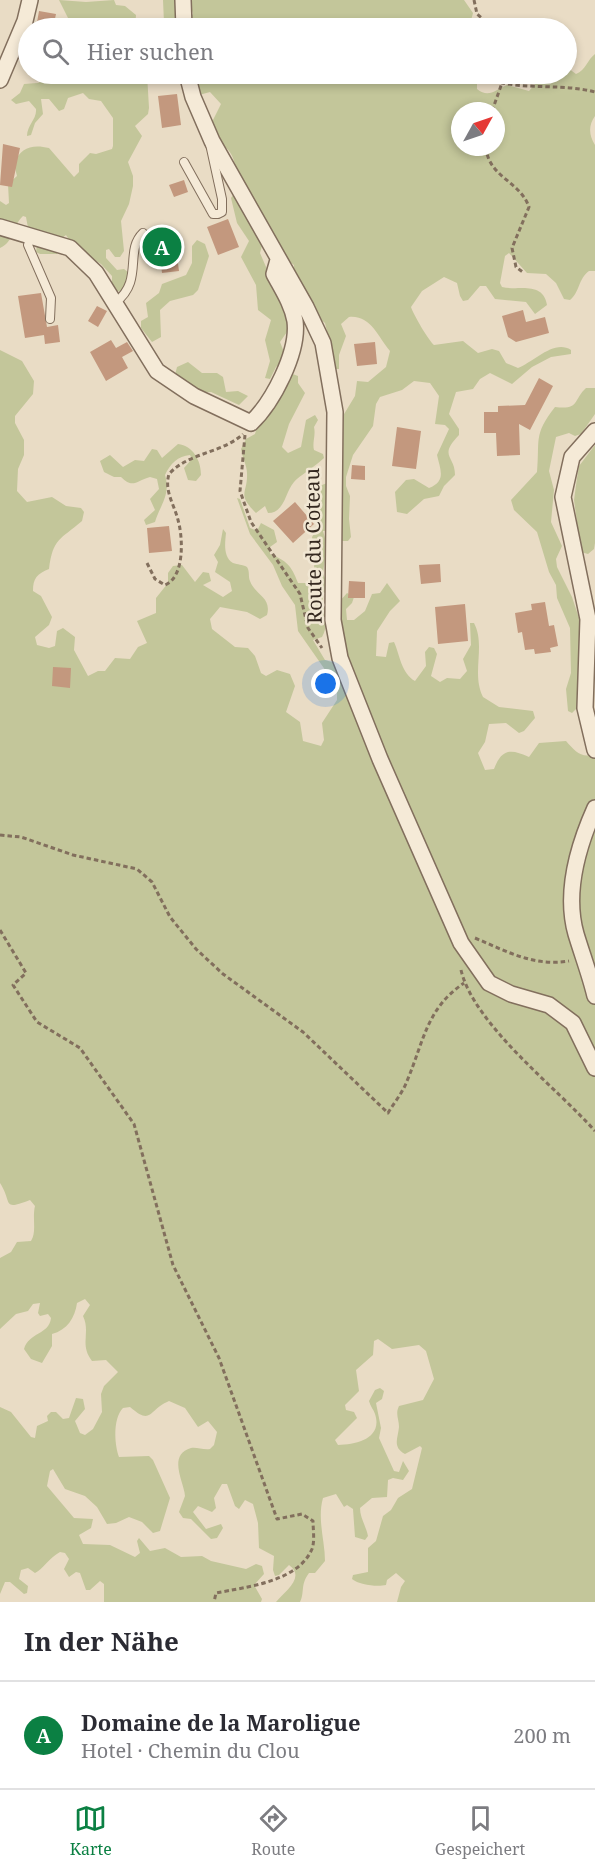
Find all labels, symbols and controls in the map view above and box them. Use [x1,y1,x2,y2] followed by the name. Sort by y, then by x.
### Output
[18,18,577,84] search box
[39,35,72,68] icon: search
[87,36,214,66] text: Hier suchen
[451,102,505,156] north arrow
[142,224,182,270] pin: A
[298,467,328,624] street label: Route du Coteau
[311,669,340,698] your location
[24,1623,179,1659] text: In der Nähe
[81,1707,360,1737] text: Domaine de la Maroligue
[36,1722,51,1749] text: A
[513,1722,571,1749] text: 200 m
[81,1737,300,1764] text: Hotel · Chemin du Clou
[70,1802,112,1860] tab: Karte
[251,1802,295,1860] tab: Route
[435,1802,525,1860] tab: Gespeichert

